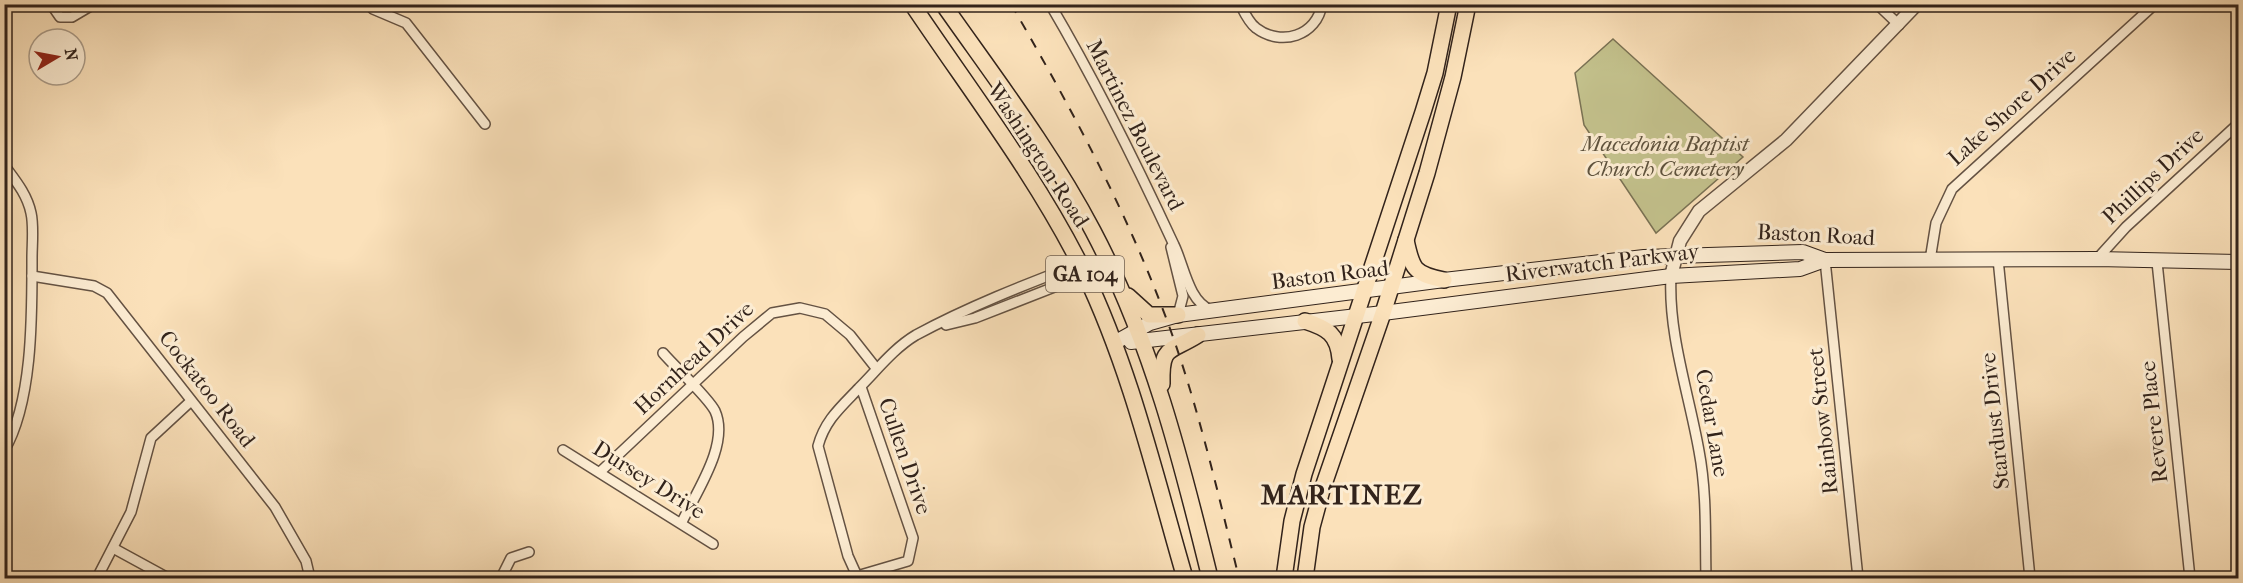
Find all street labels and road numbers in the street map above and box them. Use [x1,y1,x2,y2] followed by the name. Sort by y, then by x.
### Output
[1081,35,1190,216] street label: Martinez Boulevard
[1943,43,2081,171] street label: Lake Shore Drive
[981,77,1095,233] street label: Washington Road
[2097,122,2209,230] street label: Phillips Drive
[1756,219,1877,251] street label: Baston Road
[1503,238,1702,288] street label: Riverwatch Parkway
[1270,255,1391,295] street label: Baston Road
[1046,256,1124,292] road number: GA 104
[629,296,759,420] street label: Hornhead Drive
[153,325,261,453] street label: Cockatoo Road
[1802,346,1844,495] street label: Rainbow Street
[1975,351,2015,491] street label: Stardust Drive
[2135,359,2173,484] street label: Revere Place
[1690,367,1734,479] street label: Cedar Lane
[873,394,937,518] street label: Cullen Drive
[588,435,710,525] street label: Dursey Drive

